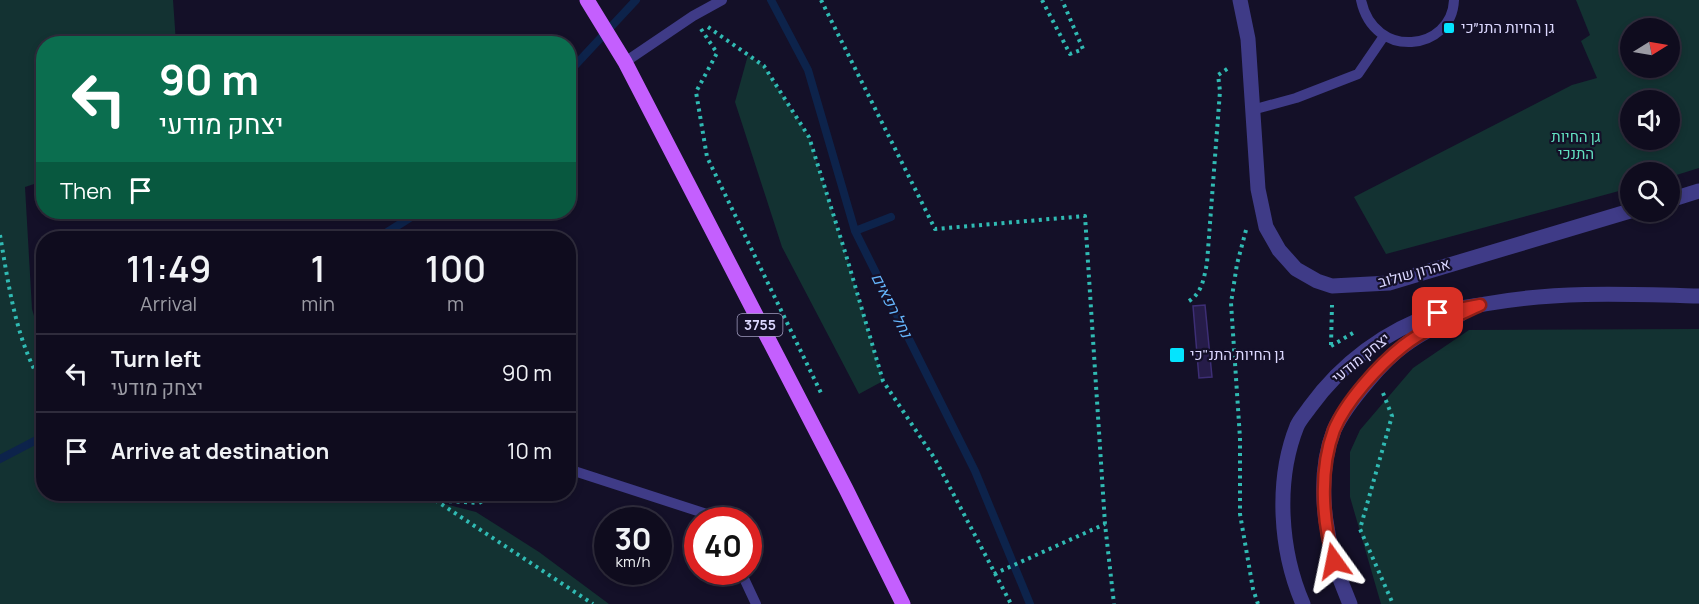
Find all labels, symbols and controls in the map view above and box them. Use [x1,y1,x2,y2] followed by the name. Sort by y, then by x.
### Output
[1461,17,1555,38] place label: גן החיות התנ״כי
[1620,18,1680,78] north arrow
[1620,18,1680,222] map controls
[1442,21,1456,35] marker: גן החיות התנ״כי
[159,50,259,108] text: 90 m
[60,60,138,138] icon: left
[1620,90,1680,150] button: sound
[159,105,283,142] text: יצחק מודעי
[1551,126,1601,164] park label: גן החיות התנכי
[1620,162,1680,222] button: search
[124,174,157,207] icon: arrive
[60,176,112,206] text: Then
[126,244,211,293] text: 11:49
[310,244,326,293] text: 1
[425,244,486,293] text: 100
[1375,253,1452,292] street label: אהרון שולוב
[866,269,918,342] water label: נחל רפאים
[1412,287,1463,338] pin
[140,290,197,317] text: Arrival
[301,290,335,317] text: min
[447,290,464,317] text: m
[1421,296,1454,329] icon: arrive
[738,314,783,336] road number: 3755
[1327,328,1394,388] street label: יצחק מודעי
[111,344,201,374] text: Turn left
[1190,344,1285,365] place label: גן החיות התנ"כי
[1168,346,1186,364] marker: גן החיות התנ"כי
[60,357,93,390] icon: left
[502,358,552,388] text: 90 m
[111,374,203,401] text: יצחק מודעי
[60,435,93,468] icon: arrive
[111,436,329,466] text: Arrive at destination
[507,436,552,466] text: 10 m
[684,507,762,585] speed limit sign: 40
[614,518,652,559] text: 30
[1302,529,1366,593] position arrow
[616,551,650,572] text: km/h

